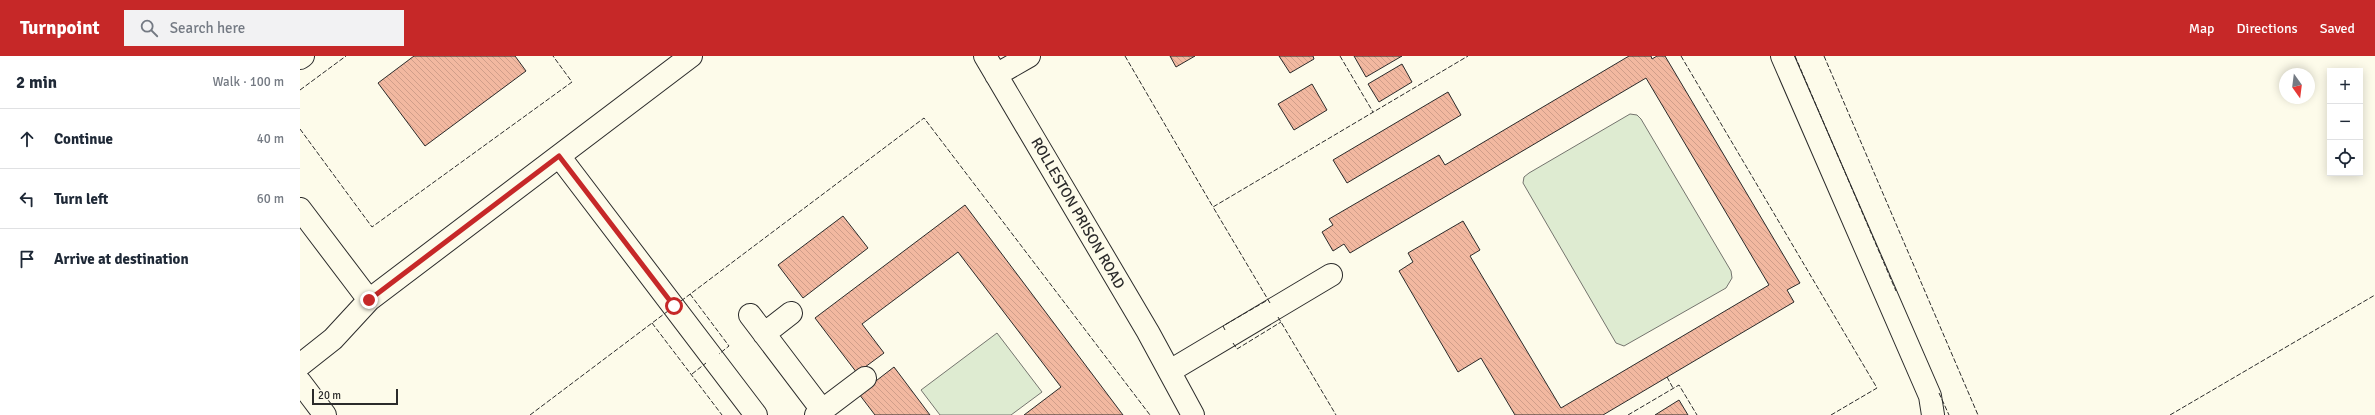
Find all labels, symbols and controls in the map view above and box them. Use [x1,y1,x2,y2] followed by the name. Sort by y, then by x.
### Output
[124,10,404,46] search box
[20,16,100,40] text: Turnpoint
[138,17,160,39] icon: search
[170,19,245,37] text: Search here
[2189,20,2215,37] text: Map
[2237,20,2298,37] text: Directions
[2320,20,2355,37] text: Saved
[2279,68,2315,104] north arrow
[2327,68,2363,176] map controls
[2327,68,2363,104] button: +
[16,72,57,93] text: 2 min
[213,74,284,90] text: Walk · 100 m
[2327,104,2363,140] button: −
[16,128,38,150] icon: ahead
[54,130,113,148] text: Continue
[257,131,284,147] text: 40 m
[1027,134,1129,292] street label: ROLLESTON PRISON ROAD
[2327,140,2363,176] button: locate
[16,188,38,210] icon: left
[54,190,108,208] text: Turn left
[257,191,284,207] text: 60 m
[16,248,38,270] icon: arrive
[54,250,189,268] text: Arrive at destination
[360,291,378,309] route end
[665,297,683,315] route start
[312,387,398,406] scale bar
[318,389,341,402] text: 20 m

